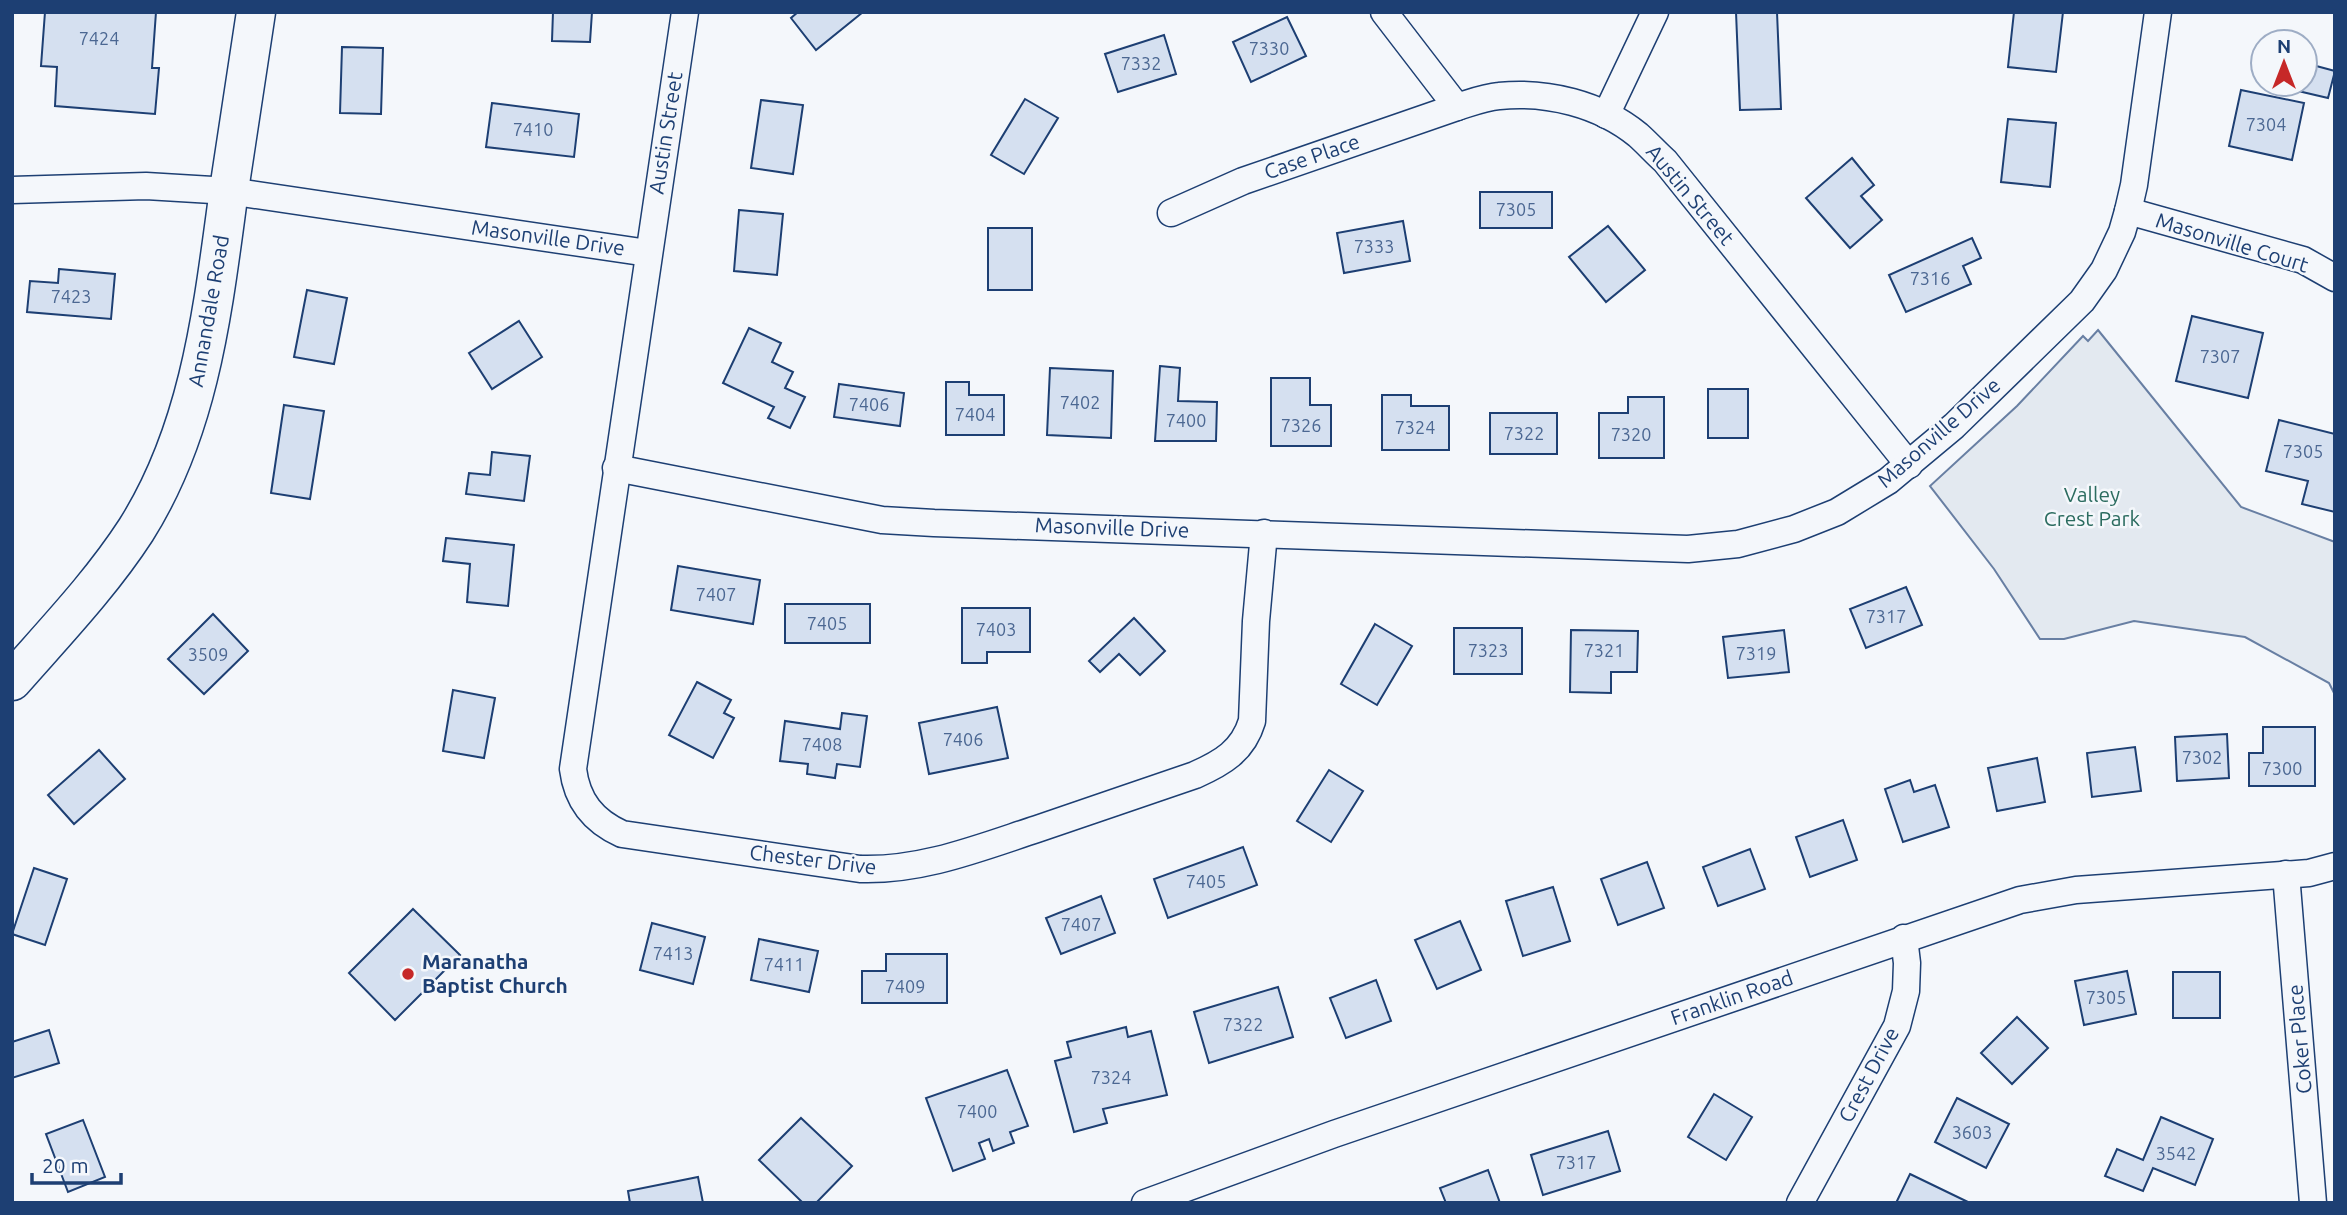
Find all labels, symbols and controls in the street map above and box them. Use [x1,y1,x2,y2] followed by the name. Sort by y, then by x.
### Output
[79,28,119,48] house number: 7424
[2249,28,2319,98] north arrow
[2277,35,2291,57] text: N
[1249,38,1289,58] house number: 7330
[1121,53,1161,73] house number: 7332
[643,70,687,196] street label: Austin Street
[2246,114,2286,134] house number: 7304
[513,119,553,139] house number: 7410
[1261,129,1363,184] street label: Case Place
[1642,139,1740,249] street label: Austin Street
[1496,199,1536,219] house number: 7305
[2153,207,2312,277] street label: Masonville Court
[470,214,626,260] street label: Masonville Drive
[183,233,233,389] street label: Annandale Road
[1354,236,1394,256] house number: 7333
[1910,268,1950,288] house number: 7316
[51,286,91,306] house number: 7423
[2200,346,2240,366] house number: 7307
[1872,372,2005,492] street label: Masonville Drive
[1060,392,1100,412] house number: 7402
[849,394,889,414] house number: 7406
[955,404,995,424] house number: 7404
[1166,410,1206,430] house number: 7400
[1281,415,1321,435] house number: 7326
[1395,417,1435,437] house number: 7324
[1504,423,1544,443] house number: 7322
[1611,424,1651,444] house number: 7320
[2283,441,2323,461] house number: 7305
[2044,482,2141,530] park label: Valley Crest Park
[1034,512,1190,542] street label: Masonville Drive
[696,584,736,604] house number: 7407
[1866,606,1906,626] house number: 7317
[807,613,847,633] house number: 7405
[976,619,1016,639] house number: 7403
[1468,640,1508,660] house number: 7323
[1584,640,1624,660] house number: 7321
[1736,643,1776,663] house number: 7319
[188,644,228,664] house number: 3509
[943,729,983,749] house number: 7406
[802,734,842,754] house number: 7408
[2182,747,2222,767] house number: 7302
[2262,758,2302,778] house number: 7300
[748,839,878,879] street label: Chester Drive
[1186,871,1226,891] house number: 7405
[1061,914,1101,934] house number: 7407
[653,943,693,963] house number: 7413
[422,949,568,997] place label: Maranatha Baptist Church
[764,954,804,974] house number: 7411
[1667,965,1796,1029] street label: Franklin Road
[400,966,416,982] marker: Maranatha Baptist Church
[885,976,925,996] house number: 7409
[2282,983,2316,1095] street label: Coker Place
[2086,987,2126,1007] house number: 7305
[1223,1014,1263,1034] house number: 7322
[1833,1023,1903,1126] street label: Crest Drive
[1091,1067,1131,1087] house number: 7324
[957,1101,997,1121] house number: 7400
[1952,1122,1992,1142] house number: 3603
[32,1142,121,1186] scale bar
[2156,1143,2196,1163] house number: 3542
[1556,1152,1596,1172] house number: 7317
[42,1153,89,1177] text: 20 m

